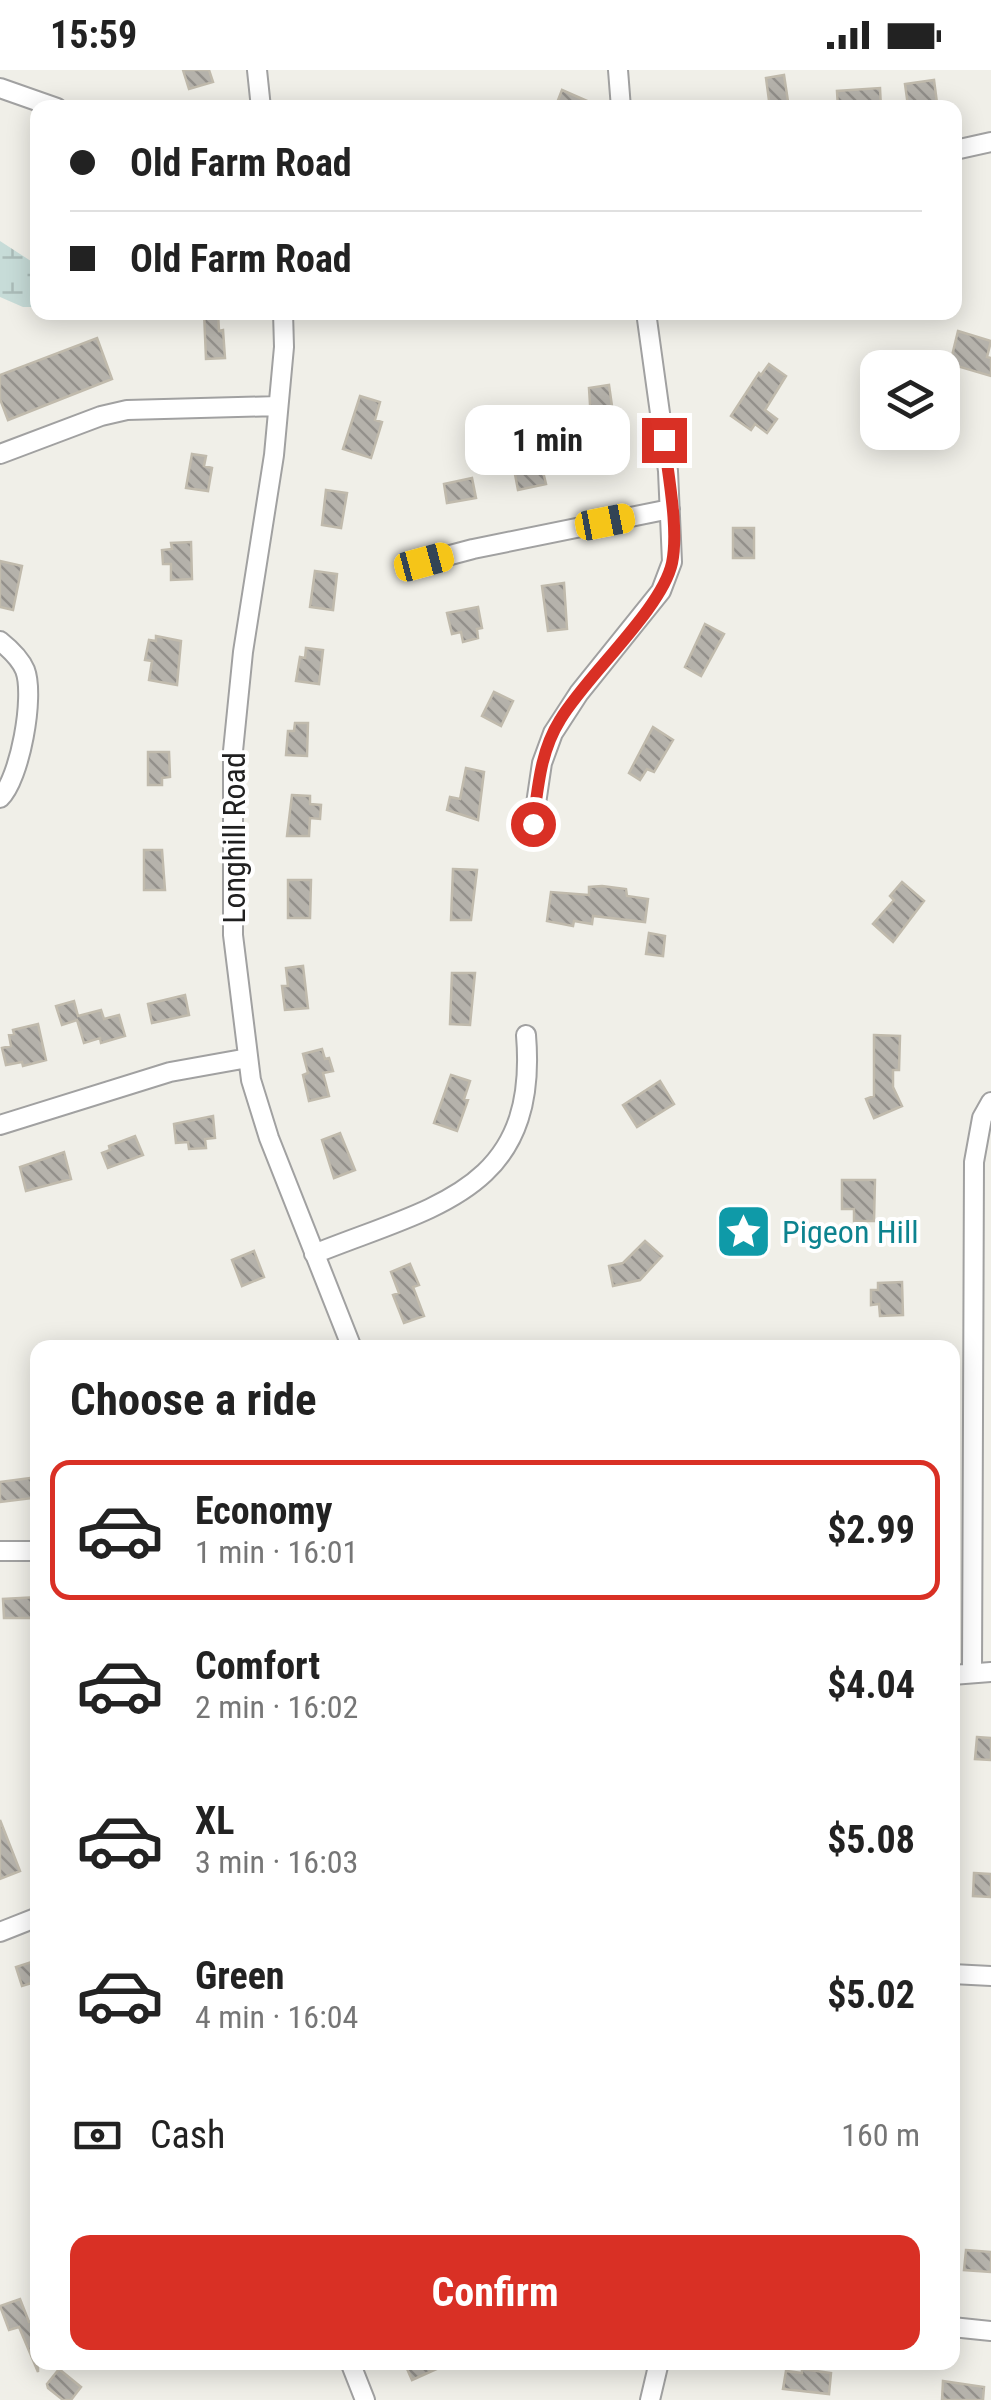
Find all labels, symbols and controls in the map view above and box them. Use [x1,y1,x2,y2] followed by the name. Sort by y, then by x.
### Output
[50,13,137,57] text: 15:59
[130,141,352,185] text: Old Farm Road
[130,237,352,281] text: Old Farm Road
[860,350,960,450] map controls
[860,350,960,450] button: layers
[464,405,629,475] callout: 1 min
[642,418,687,463] route end
[512,421,583,459] text: 1 min
[573,502,637,542] car
[391,540,457,584] car
[215,752,253,924] street label: Longhill Road
[511,802,556,847] route start
[713,1202,773,1262] place icon: Pigeon Hill
[782,1213,919,1251] place label: Pigeon Hill
[70,1373,317,1426] text: Choose a ride
[75,1485,165,1575] icon: car
[195,1489,332,1533] text: Economy
[827,1508,915,1552] text: $2.99
[195,1533,358,1571] text: 1 min · 16:01
[75,1640,165,1730] icon: car
[195,1644,320,1688] text: Comfort
[827,1663,915,1707] text: $4.04
[195,1688,358,1726] text: 2 min · 16:02
[75,1795,165,1885] icon: car
[195,1799,234,1843] text: XL
[827,1818,915,1862] text: $5.08
[195,1843,358,1881] text: 3 min · 16:03
[75,1950,165,2040] icon: car
[195,1954,285,1998] text: Green
[827,1973,915,2017] text: $5.02
[195,1998,358,2036] text: 4 min · 16:04
[70,2108,125,2163] icon: cash
[150,2113,225,2157] text: Cash
[841,2116,920,2154] text: 160 m
[70,2235,920,2350] button: Confirm

